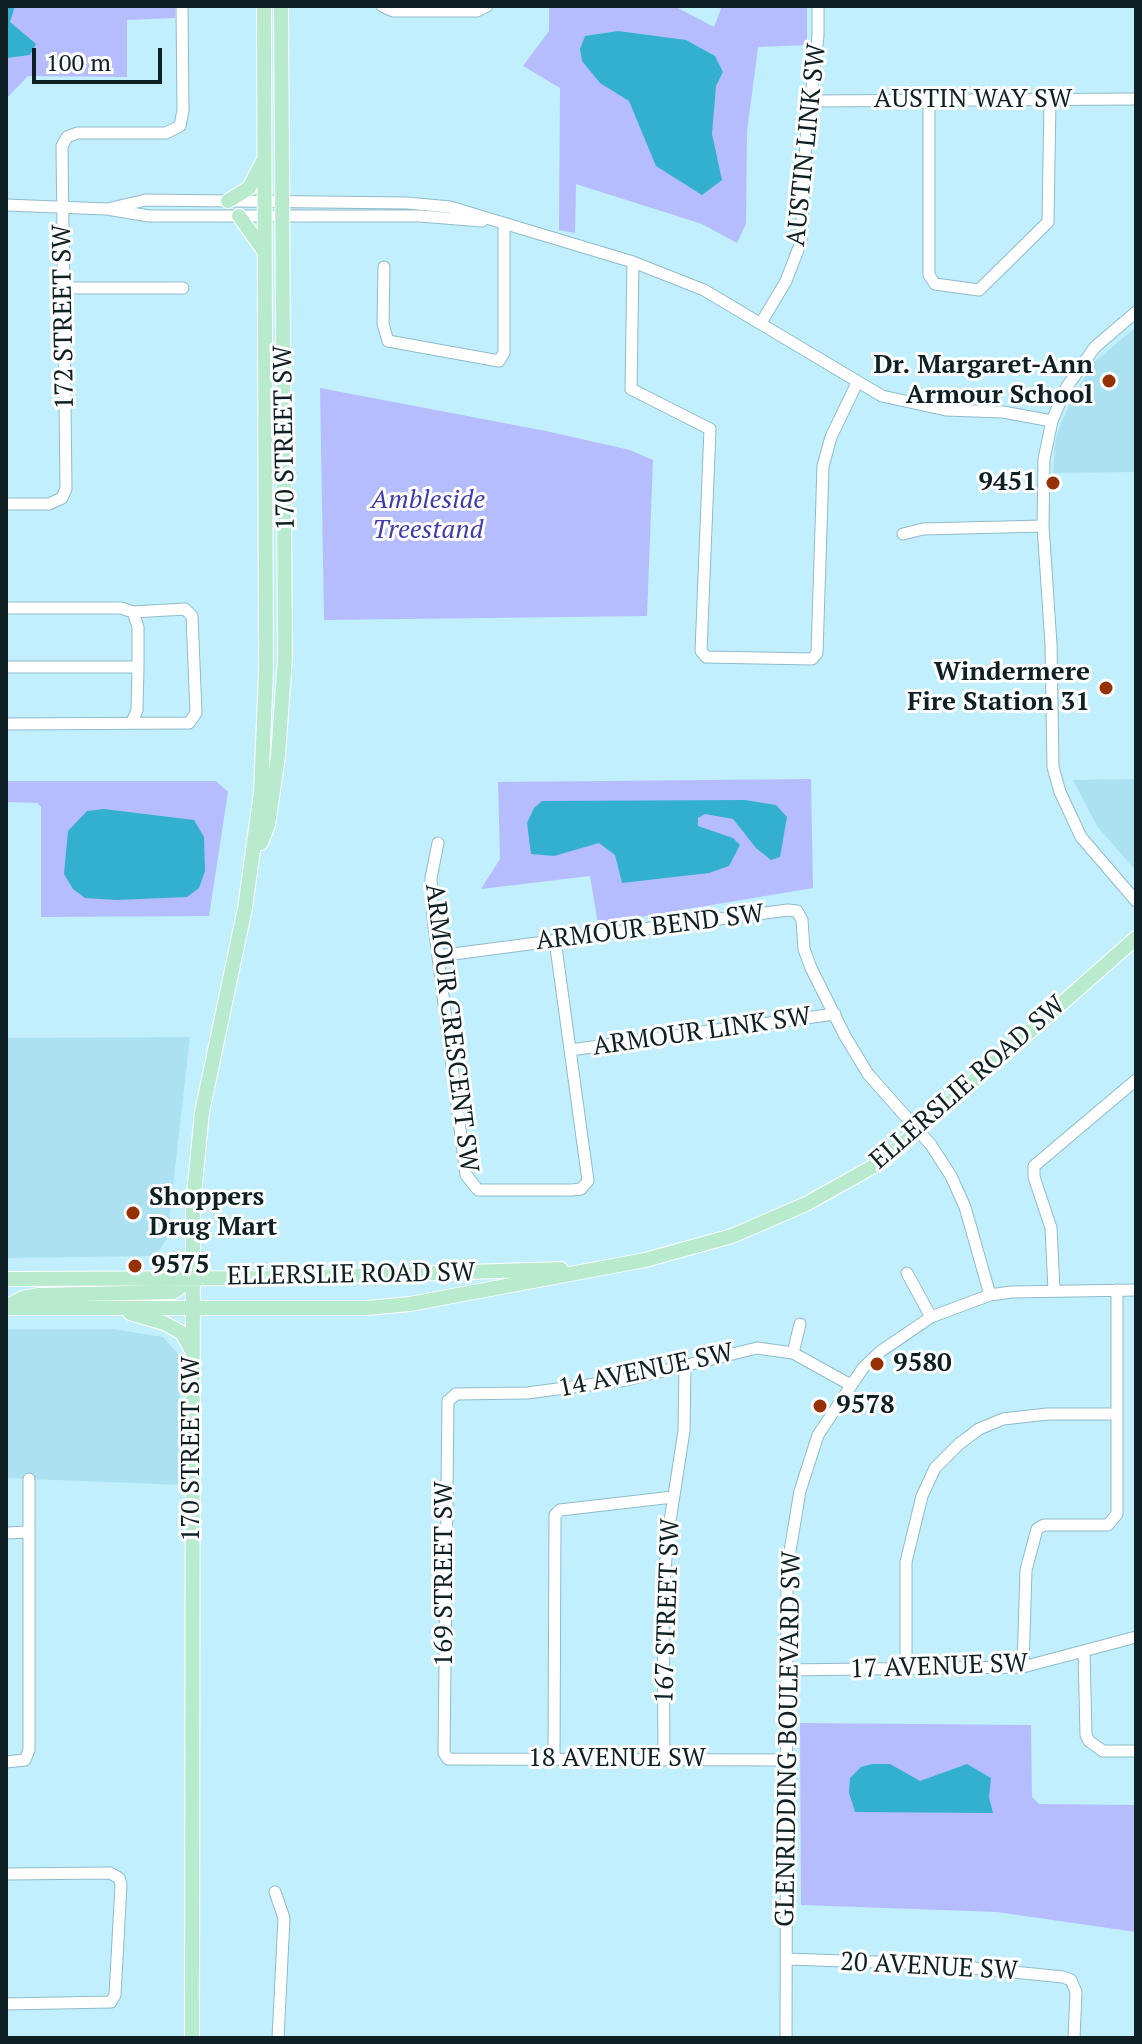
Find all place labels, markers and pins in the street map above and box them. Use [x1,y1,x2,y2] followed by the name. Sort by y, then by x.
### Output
[873,350,1093,412] place label: Dr. Margaret-Ann Armour School
[1100,372,1118,390] marker: Dr. Margaret-Ann Armour School
[978,467,1037,499] place label: 9451
[1044,474,1062,492] marker: 9451
[907,657,1090,718] place label: Windermere Fire Station 31
[1097,679,1115,697] marker: Windermere Fire Station 31
[149,1182,277,1244] place label: Shoppers Drug Mart
[124,1204,142,1222] marker: Shoppers Drug Mart
[151,1250,210,1282] place label: 9575
[126,1257,144,1275] marker: 9575
[893,1348,952,1380] place label: 9580
[868,1355,886,1373] marker: 9580
[836,1390,895,1422] place label: 9578
[811,1397,829,1415] marker: 9578

